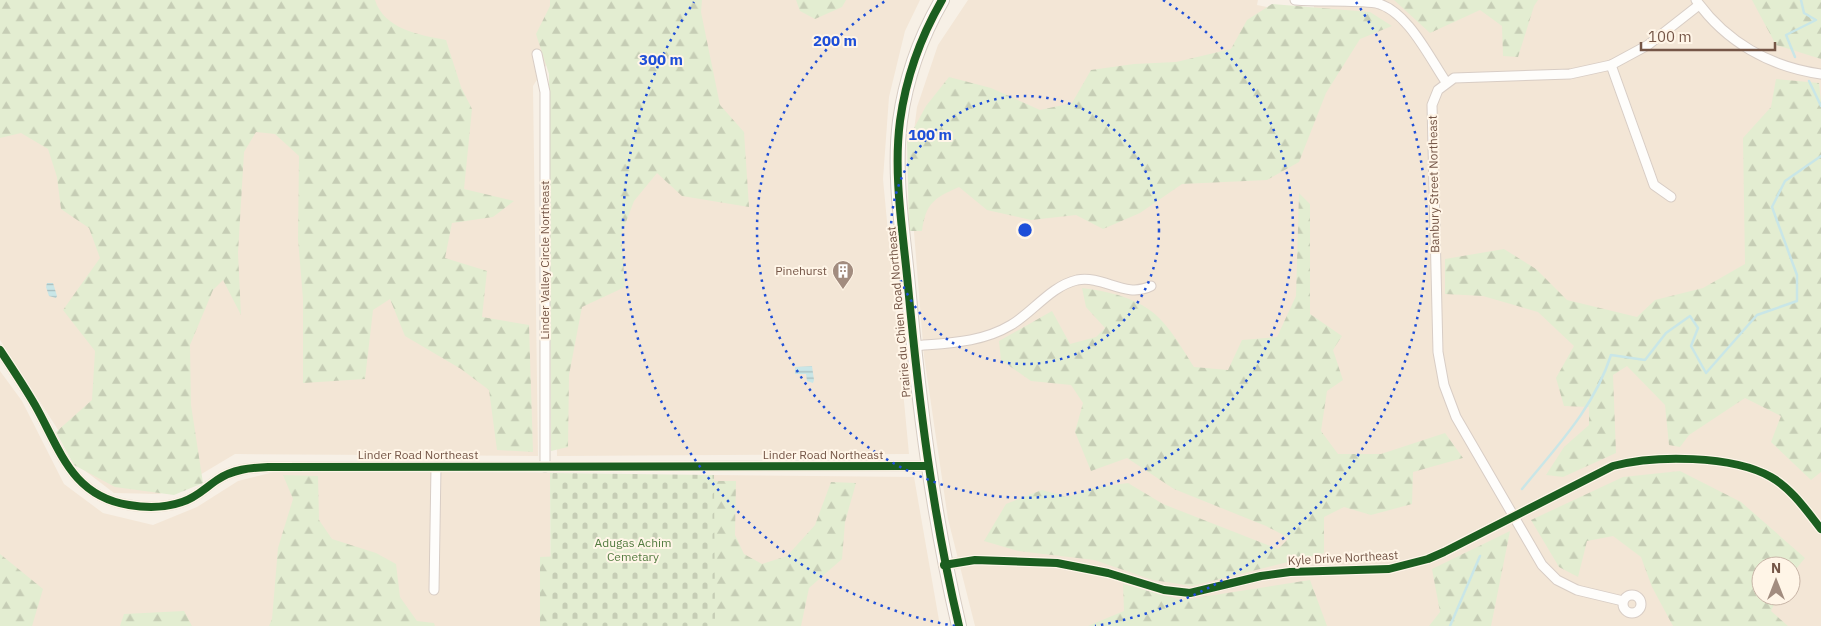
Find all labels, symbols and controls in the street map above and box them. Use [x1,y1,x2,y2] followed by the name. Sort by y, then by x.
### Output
[1641,20,1775,52] scale bar
[1648,27,1692,46] text: 100 m
[813,31,857,50] text: 200 m
[639,50,683,69] text: 300 m
[1425,115,1442,253] street label: Banbury Street Northeast
[908,125,952,144] text: 100 m
[537,181,552,339] street label: Linder Valley Circle Northeast
[1016,221,1034,239] centre of rings
[884,226,913,398] street label: Prairie du Chien Road Northeast
[831,259,855,290] building icon: Pinehurst
[775,263,827,278] place label: Pinehurst
[358,447,478,462] street label: Linder Road Northeast
[763,447,883,462] street label: Linder Road Northeast
[595,535,671,564] park label: Adugas Achim Cemetary
[1287,547,1399,568] street label: Kyle Drive Northeast
[1751,556,1801,606] north arrow
[1771,559,1781,577] text: N

